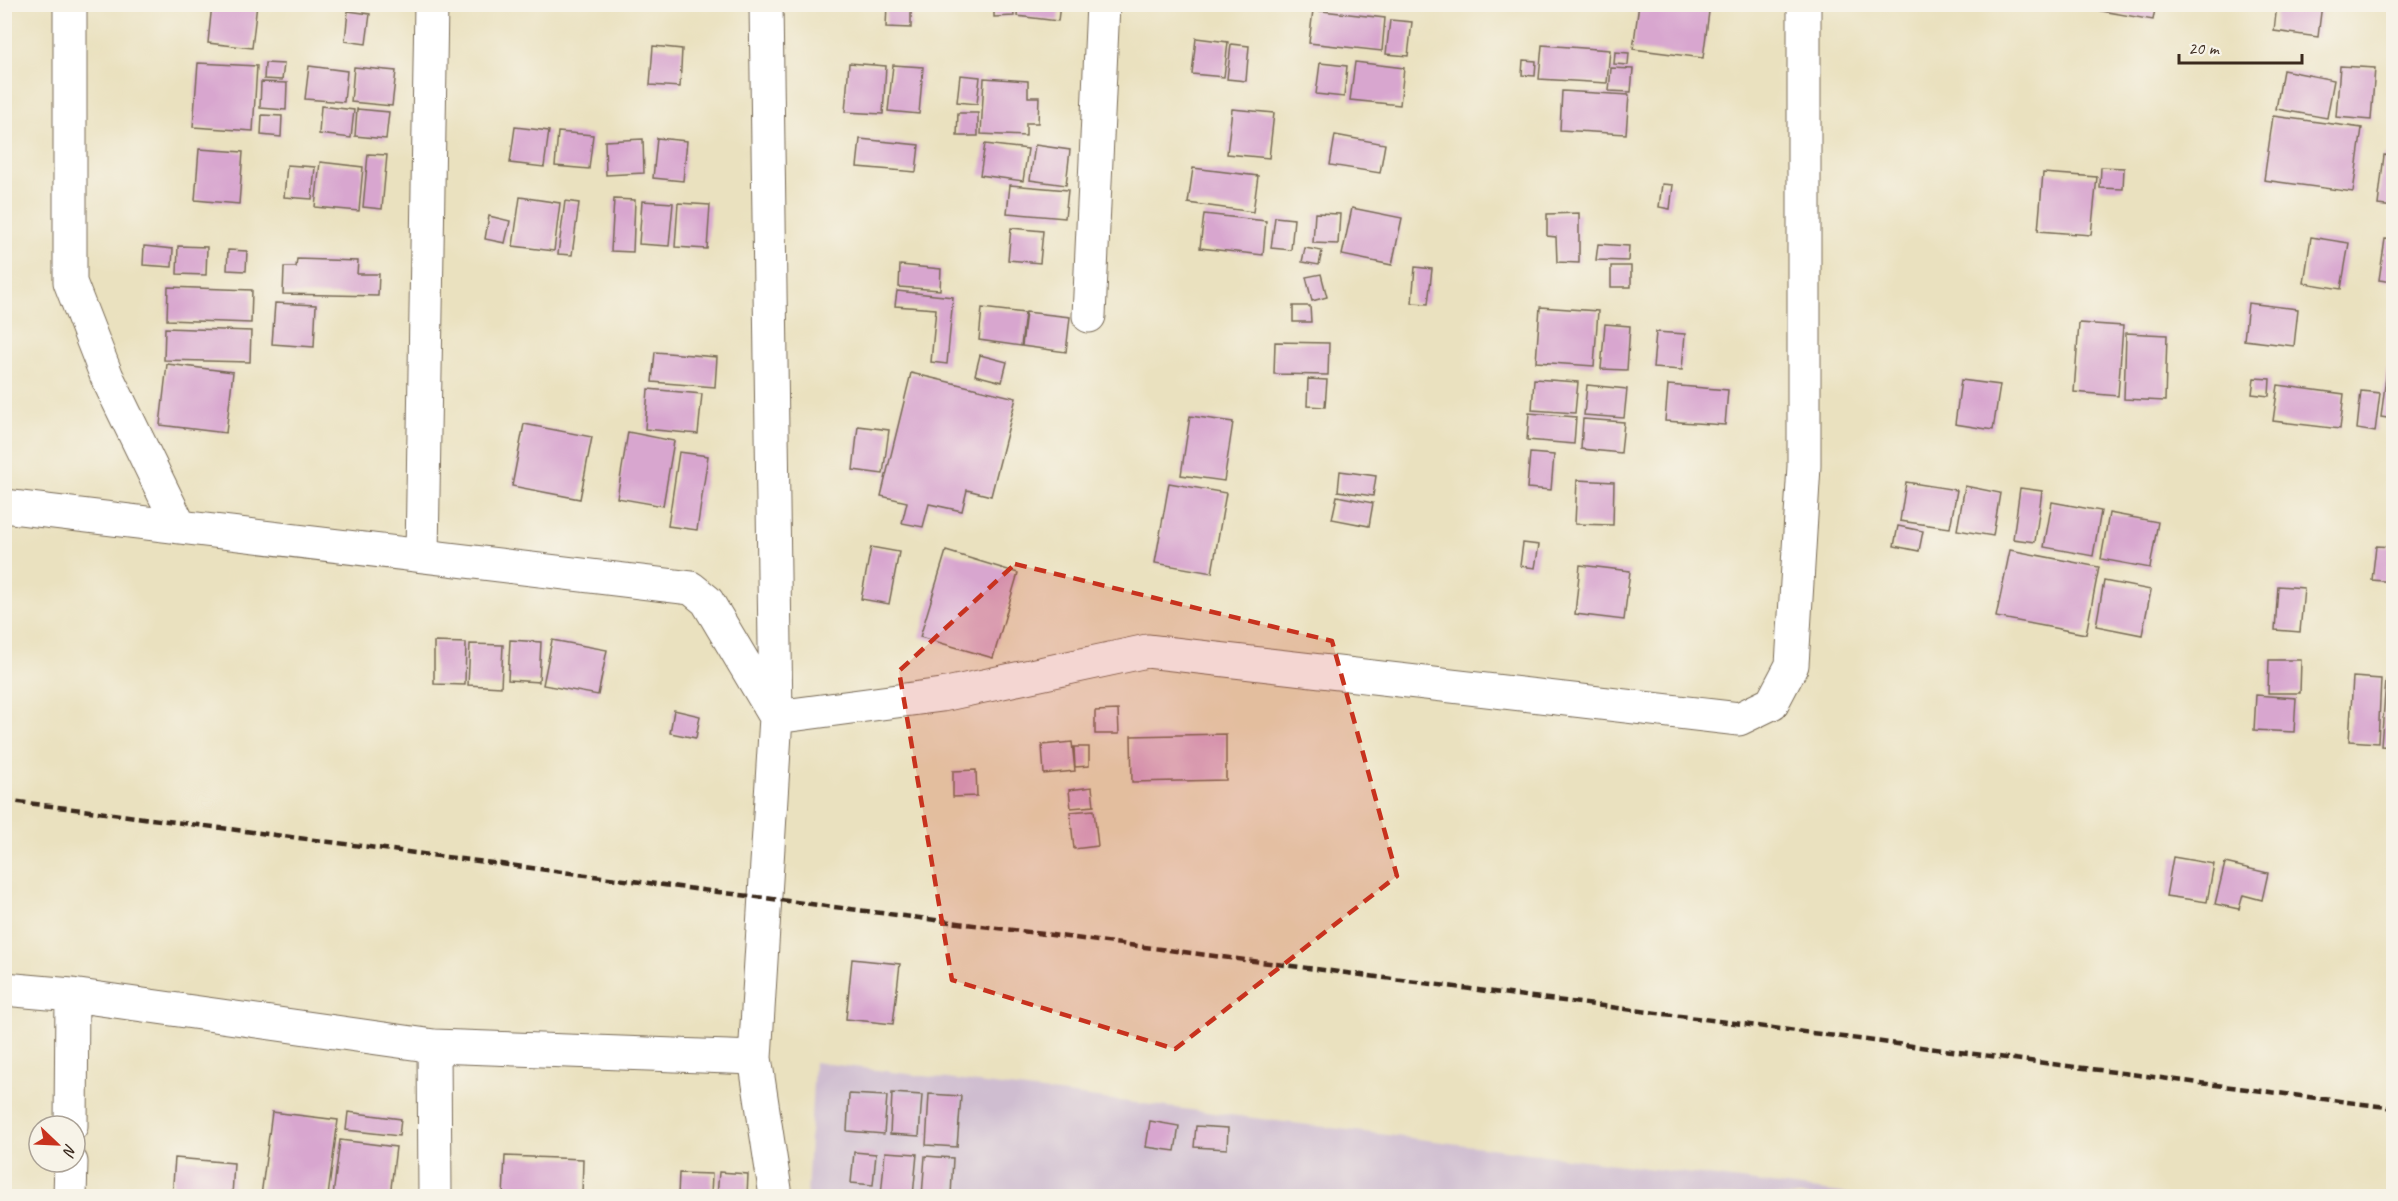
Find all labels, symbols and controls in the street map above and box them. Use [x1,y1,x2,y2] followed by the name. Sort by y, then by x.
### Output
[2179,27,2302,65] scale bar
[2188,37,2221,59] text: 20 m
[27,1114,87,1174] north arrow
[58,1141,81,1161] text: N

